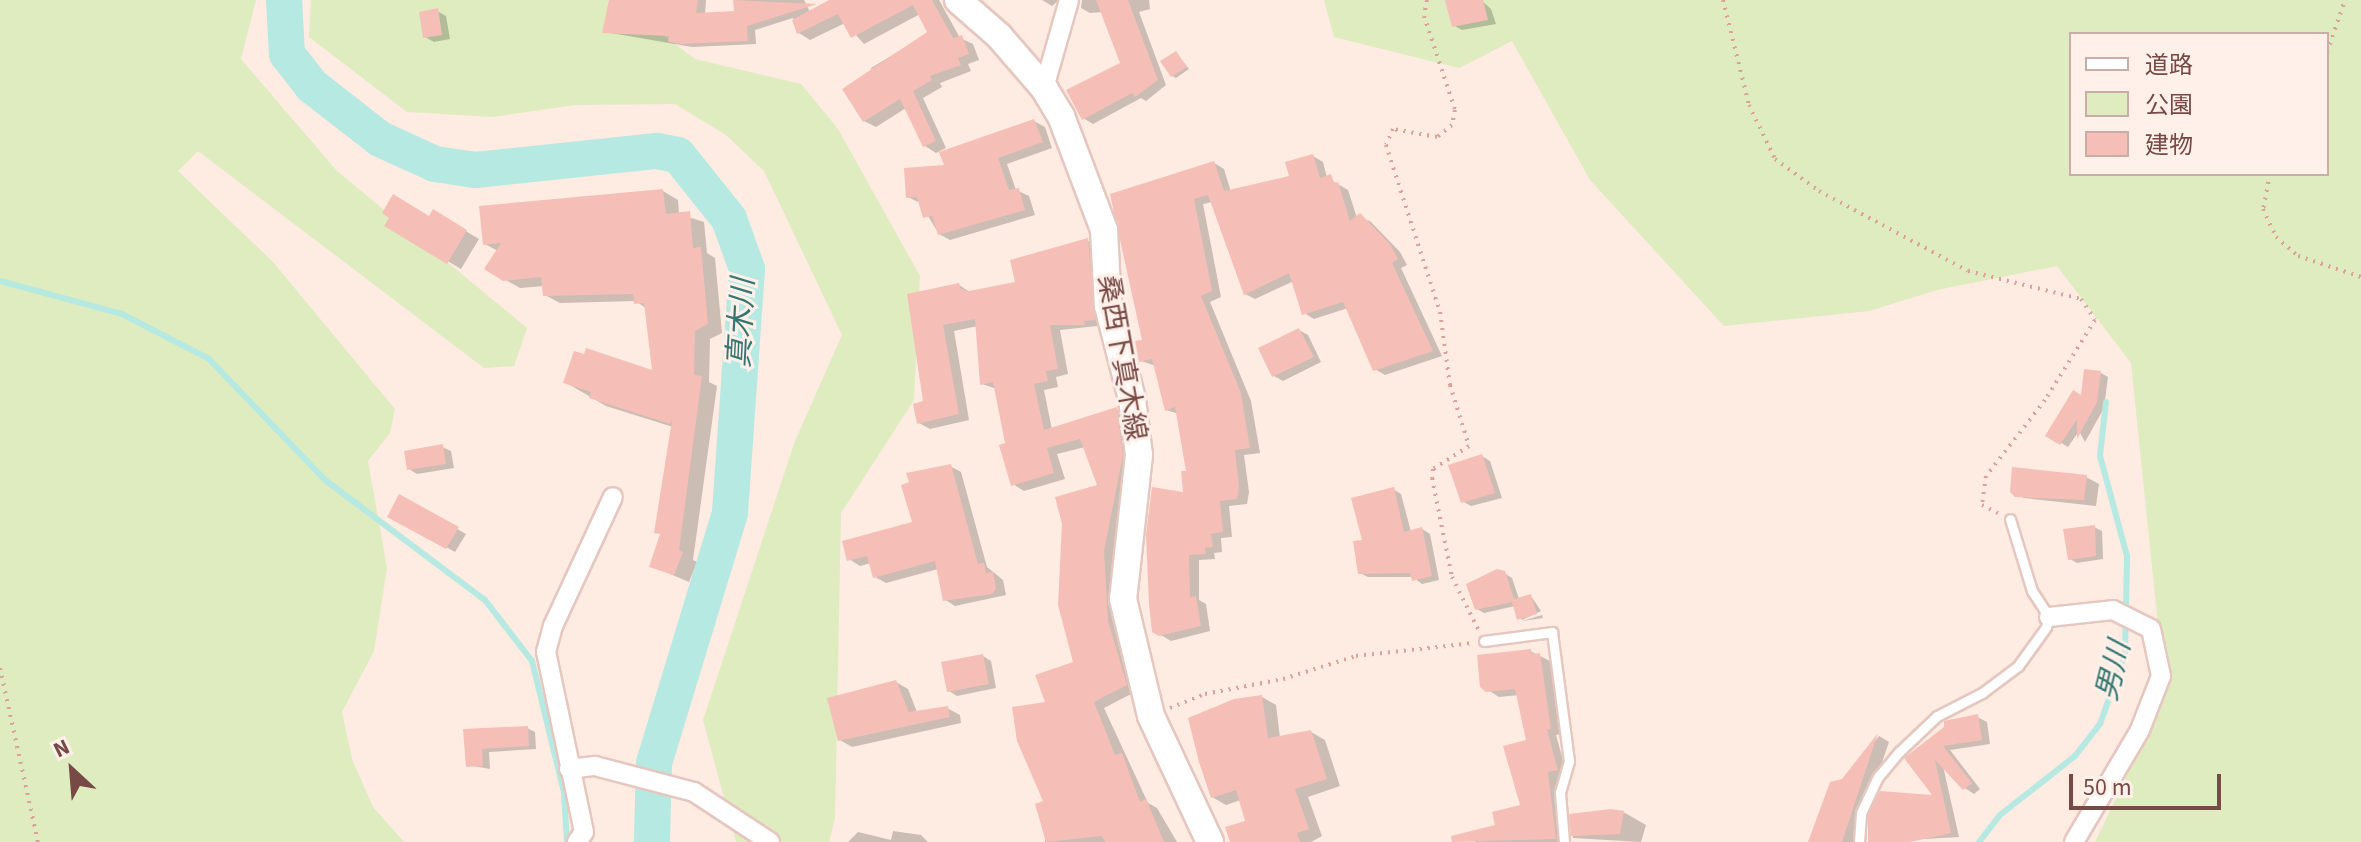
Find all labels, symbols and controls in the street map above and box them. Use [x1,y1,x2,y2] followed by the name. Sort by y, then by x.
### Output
[2069,32,2329,176] legend
[2145,48,2193,83] text: 道路
[2145,88,2193,123] text: 公園
[2145,128,2193,163] text: 建物
[1091,272,1153,444] street label: 桑西下真木線
[722,277,762,369] water label: 真木川
[2089,638,2139,704] water label: 男川
[32,730,112,810] north arrow
[48,731,75,766] text: N
[2073,758,2225,808] scale bar
[2083,770,2132,805] text: 50 m

